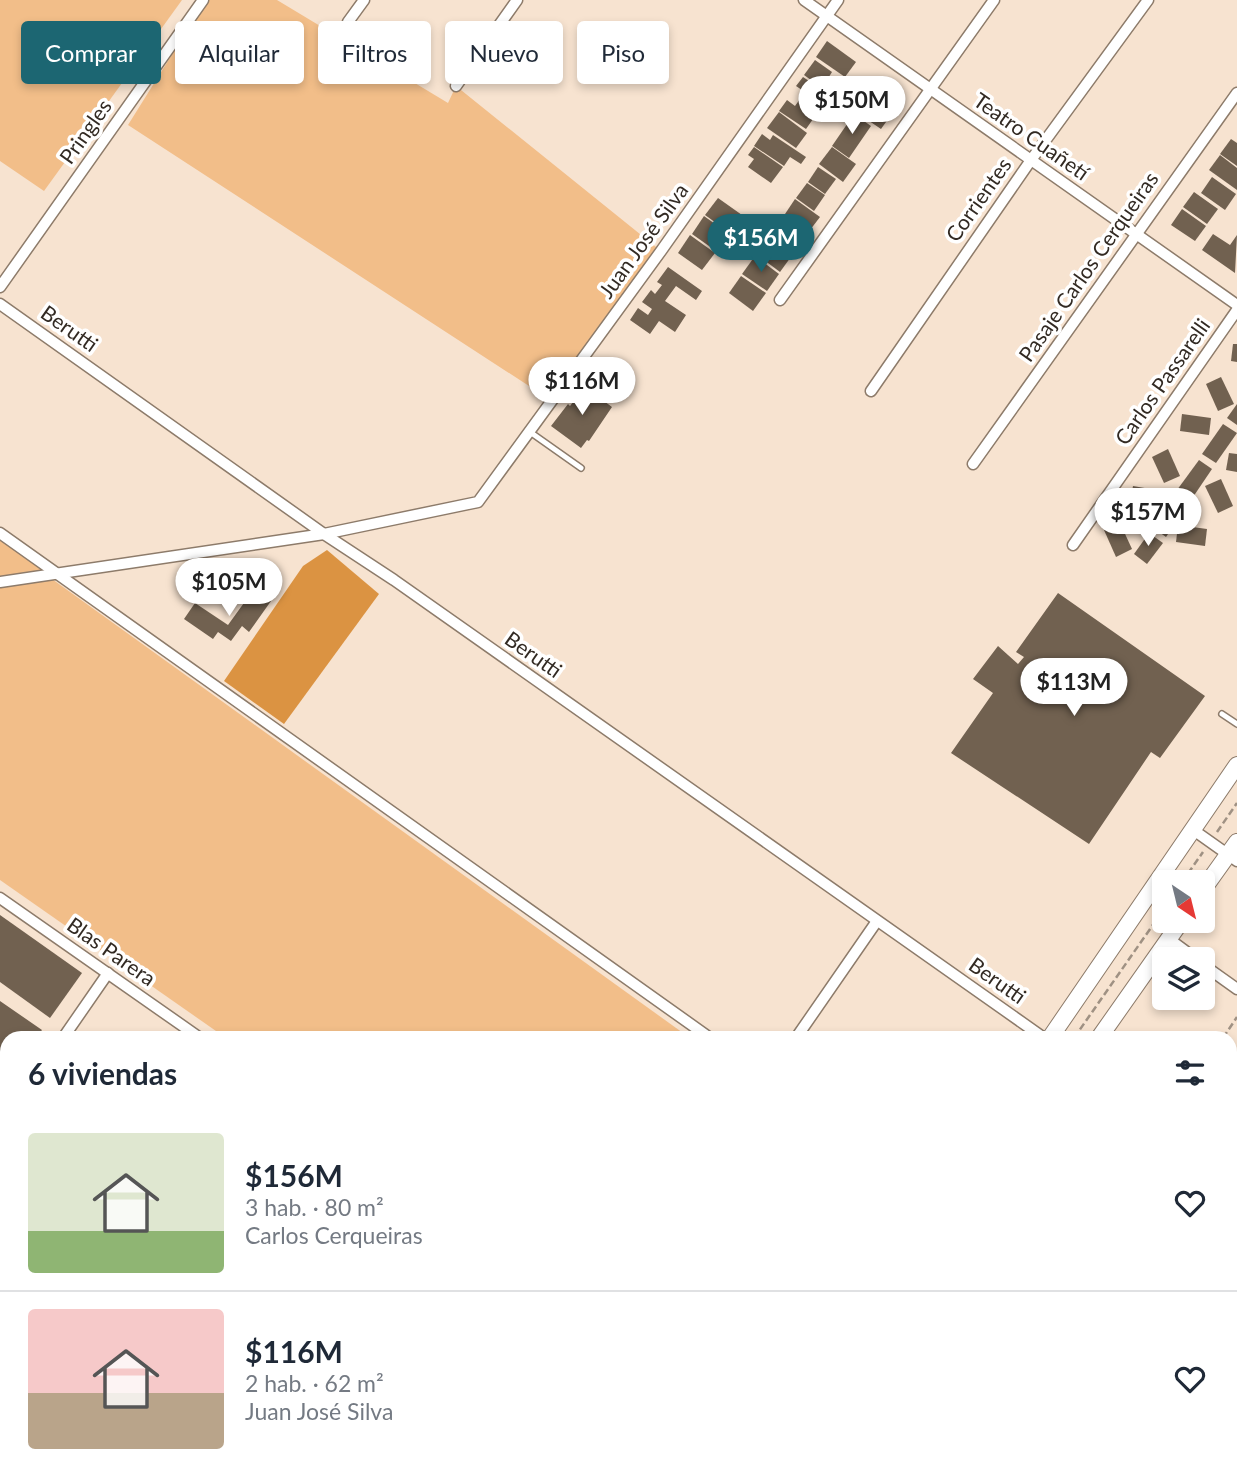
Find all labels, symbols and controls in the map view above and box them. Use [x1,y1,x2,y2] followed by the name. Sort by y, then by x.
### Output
[21,21,161,84] chip: Comprar
[175,21,304,84] chip: Alquilar
[318,21,431,84] chip: Filtros
[445,21,563,84] chip: Nuevo
[577,21,669,84] chip: Piso
[803,76,901,136] pin: $150M
[814,85,890,113] text: $150M
[969,87,1095,185] street label: Teatro Cuañetí
[54,94,116,168] street label: Pringles
[940,152,1016,246] street label: Corrientes
[1013,166,1163,366] street label: Pasaje Carlos Cerqueiras
[593,178,693,302] street label: Juan José Silva
[712,215,810,274] pin: $156M
[723,223,799,251] text: $156M
[37,299,103,356] street label: Berutti
[1109,313,1214,449] street label: Carlos Passarelli
[533,358,631,417] pin: $116M
[544,366,620,394] text: $116M
[1099,489,1197,548] pin: $157M
[1110,497,1186,525] text: $157M
[180,558,278,618] pin: $105M
[191,567,267,595] text: $105M
[501,625,567,682] street label: Berutti
[1025,658,1123,718] pin: $113M
[1036,667,1112,695] text: $113M
[1152,870,1214,933] north arrow
[1152,870,1215,1010] map controls
[63,911,161,990] street label: Blas Parera
[1152,947,1215,1010] button: layers
[965,951,1031,1008] street label: Berutti
[1171,1054,1209,1092] icon: filters
[28,1055,177,1091] text: 6 viviendas
[245,1157,343,1193] text: $156M
[84,1161,168,1245] icon: home
[1171,1184,1209,1222] icon: heart
[245,1193,384,1221] text: 3 hab. · 80 m²
[245,1221,423,1249] text: Carlos Cerqueiras
[245,1333,343,1369] text: $116M
[84,1337,168,1421] icon: home
[1171,1360,1209,1398] icon: heart
[245,1369,384,1397] text: 2 hab. · 62 m²
[245,1397,393,1425] text: Juan José Silva

